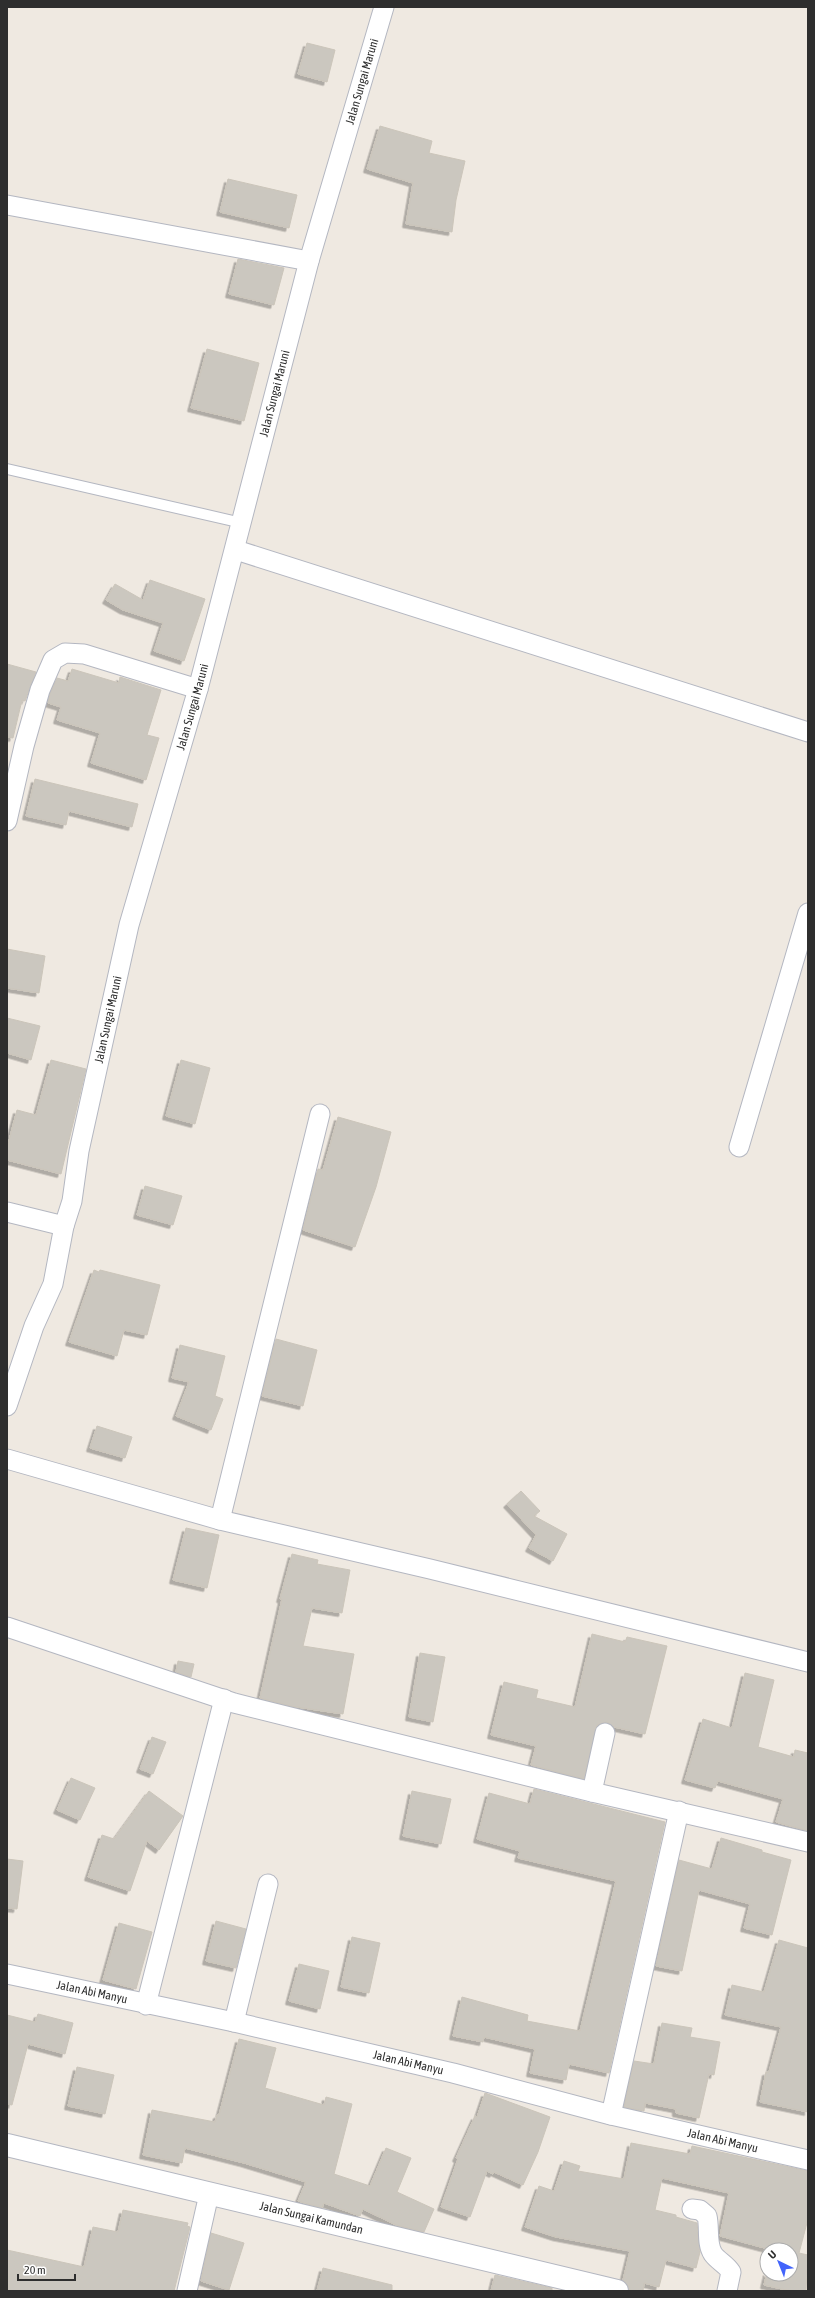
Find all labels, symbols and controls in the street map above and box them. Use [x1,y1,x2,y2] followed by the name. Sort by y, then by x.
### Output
[343,37,381,126] street label: Jalan Sungai Maruni
[257,349,293,438] street label: Jalan Sungai Maruni
[174,662,211,752] street label: Jalan Sungai Maruni
[92,975,125,1064] street label: Jalan Sungai Maruni
[55,1978,129,2006] street label: Jalan Abi Manyu
[372,2048,445,2078] street label: Jalan Abi Manyu
[686,2126,760,2155] street label: Jalan Abi Manyu
[258,2199,365,2237] street label: Jalan Sungai Kamundan
[759,2242,799,2282] north arrow
[766,2248,779,2261] text: U
[18,2256,75,2282] scale bar
[24,2263,46,2277] text: 20 m

